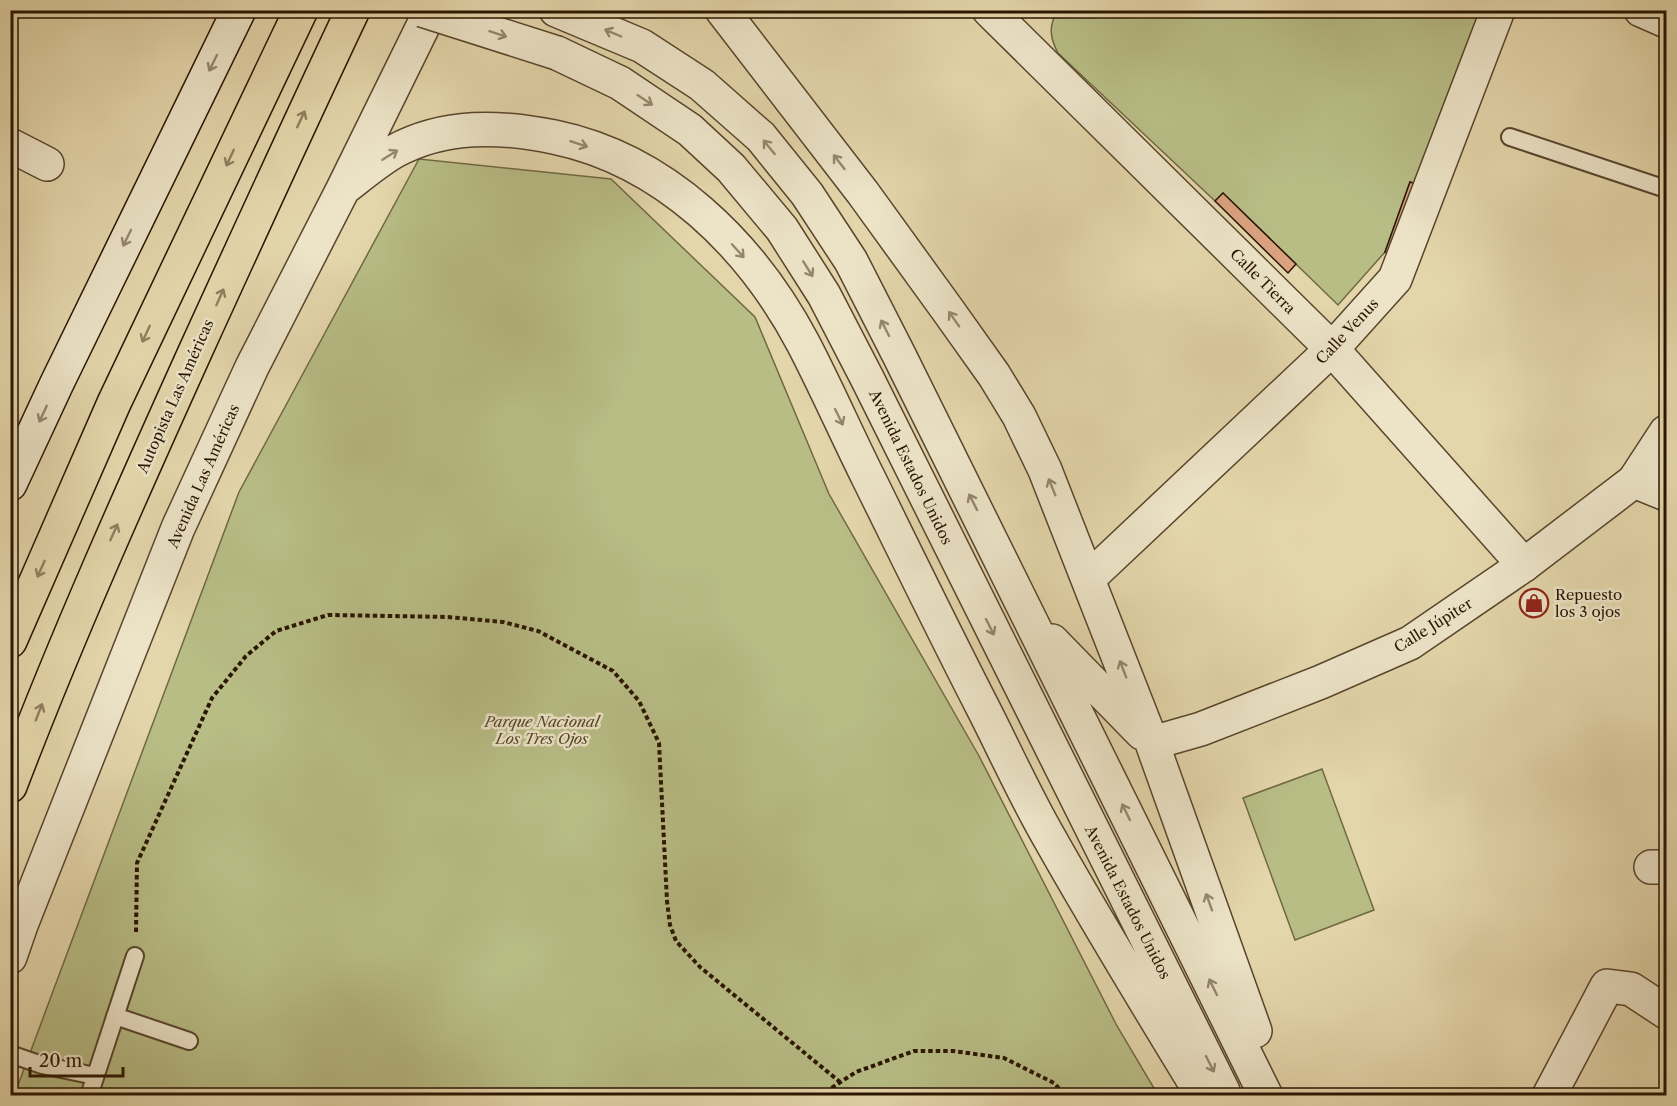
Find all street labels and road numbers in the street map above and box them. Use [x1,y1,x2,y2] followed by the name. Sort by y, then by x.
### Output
[1226,244,1300,318] street label: Calle Tierra
[1312,294,1382,368] street label: Calle Venus
[132,316,217,477] street label: Autopista Las Américas
[865,386,957,548] street label: Avenida Estados Unidos
[162,401,243,552] street label: Avenida Las Américas
[1390,593,1476,657] street label: Calle Júpiter
[1080,821,1175,982] street label: Avenida Estados Unidos

